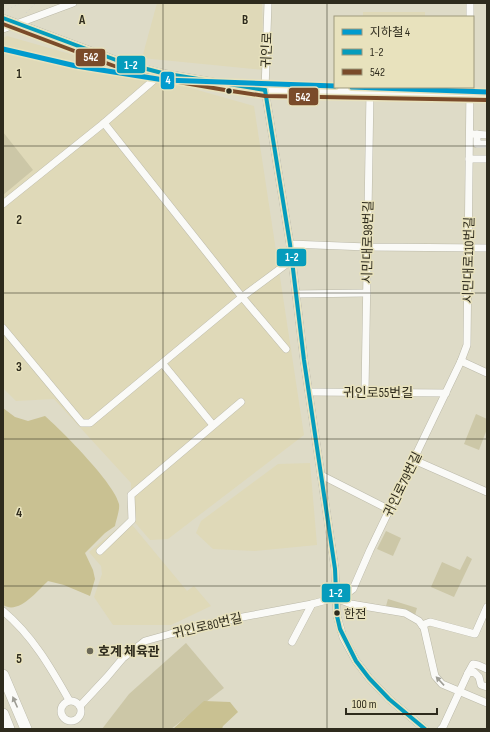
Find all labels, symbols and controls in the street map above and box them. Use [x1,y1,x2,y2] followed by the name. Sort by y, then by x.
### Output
[78,12,86,28] text: A
[242,12,248,28] text: B
[334,16,474,88] legend
[370,25,410,40] text: 지하철 4
[258,32,276,68] street label: 귀인로
[370,45,384,60] text: 1-2
[75,48,106,67] line badge: 542
[84,51,99,64] text: 542
[116,55,146,74] line badge: 1-2
[124,59,138,72] text: 1-2
[370,65,385,80] text: 542
[16,66,22,82] text: 1
[160,71,175,90] line badge: 4
[165,74,171,87] text: 4
[224,86,234,96] unlabelled marker
[288,87,319,106] line badge: 542
[296,91,311,104] text: 542
[359,200,377,284] street label: 시민대로98번길
[16,212,22,228] text: 2
[460,217,478,303] street label: 시민대로110번길
[276,248,307,267] line badge: 1-2
[285,251,299,264] text: 1-2
[16,359,22,375] text: 3
[343,385,413,401] street label: 귀인로55번길
[380,449,426,520] street label: 귀인로79번길
[16,505,22,521] text: 4
[321,583,351,603] line badge: 1-2
[329,587,343,600] text: 1-2
[344,607,366,622] place label: 한전
[332,608,342,618] marker: 한전
[171,610,244,642] street label: 귀인로80번길
[98,644,160,660] place label: 호계 체육관
[85,646,95,656] marker: 호계 체육관
[16,651,22,667] text: 5
[435,676,445,685] one-way arrow
[346,690,437,716] scale bar
[12,696,18,707] one-way arrow
[352,697,377,712] text: 100 m

